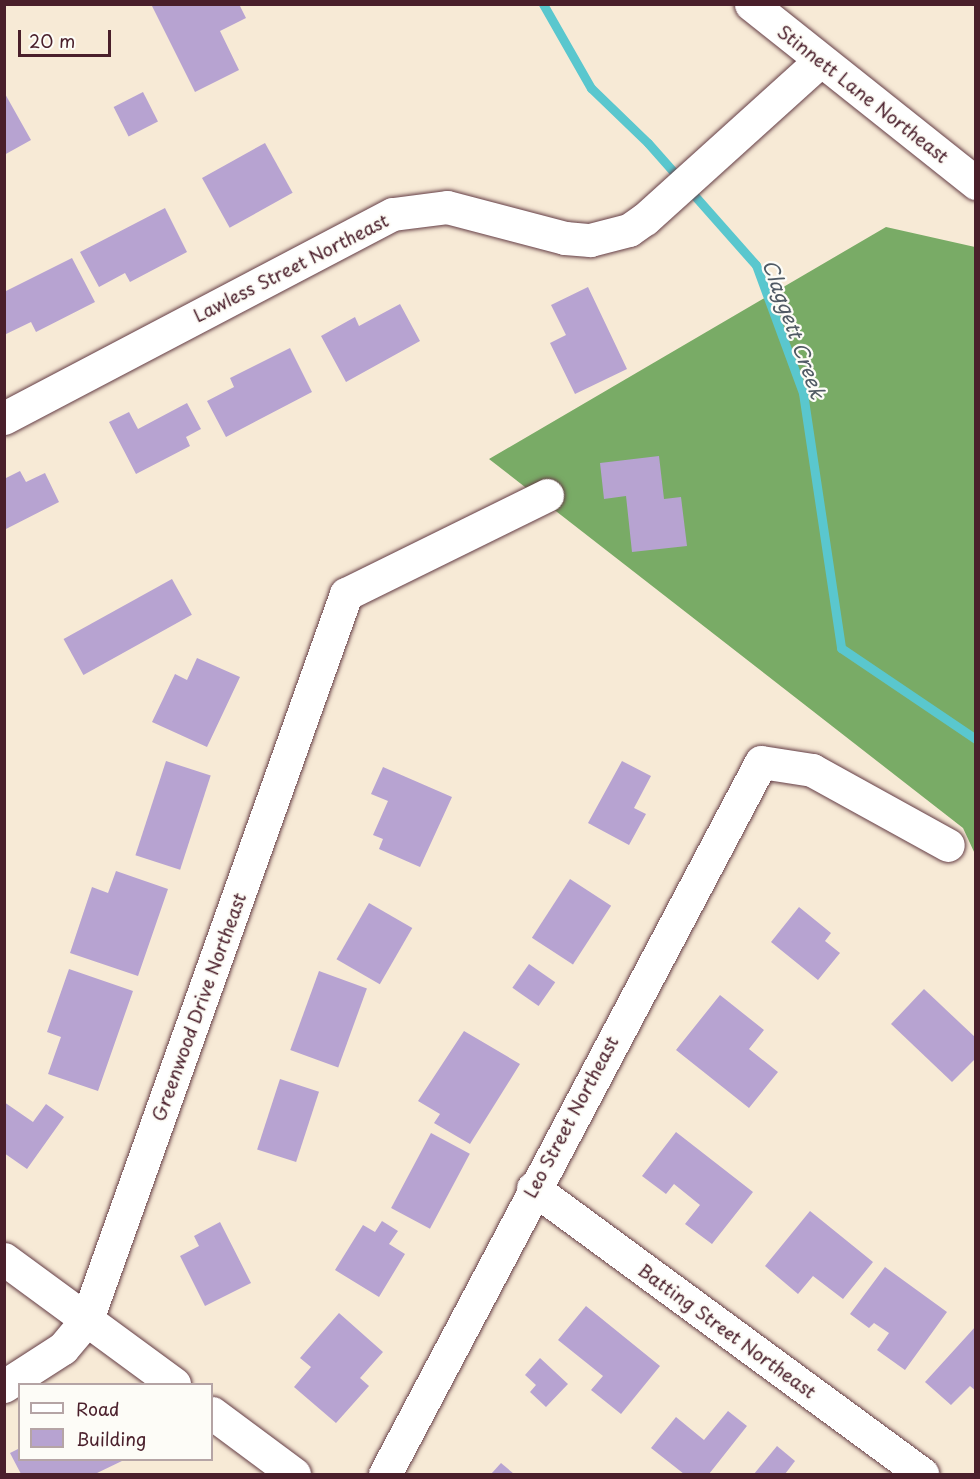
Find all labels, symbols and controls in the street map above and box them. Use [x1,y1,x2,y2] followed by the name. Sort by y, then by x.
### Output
[21,18,114,56] scale bar
[773,21,953,167] street label: Stinnett Lane Northeast
[29,27,75,54] text: 20 m
[189,209,393,327] street label: Lawless Street Northeast
[758,256,830,402] water label: Claggett Creek
[147,889,251,1125] street label: Greenwood Drive Northeast
[519,1032,623,1202] street label: Leo Street Northeast
[633,1259,821,1403] street label: Batting Street Northeast
[18,1383,213,1461] legend
[76,1395,120,1422] text: Road
[76,1425,146,1452] text: Building

